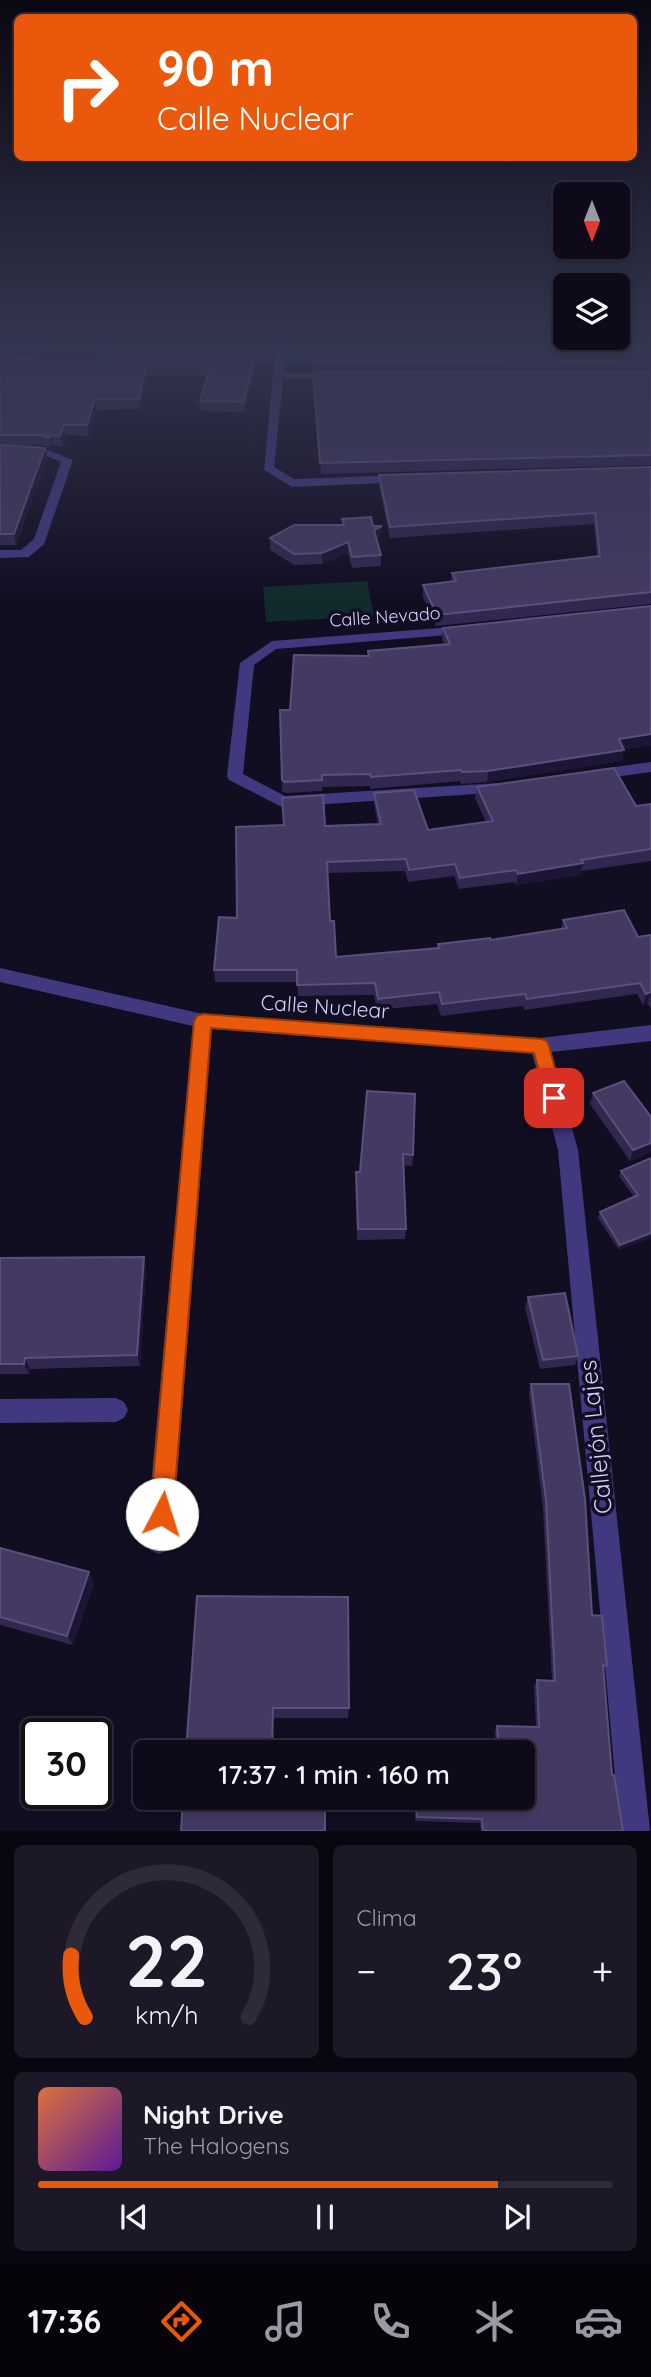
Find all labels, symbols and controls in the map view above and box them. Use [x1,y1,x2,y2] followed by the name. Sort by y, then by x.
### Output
[157,37,274,98] text: 90 m
[42,42,133,133] icon: right
[157,98,354,138] text: Calle Nuclear
[553,182,630,259] north arrow
[553,182,630,350] map controls
[553,273,630,350] button: layers
[329,601,441,632] street label: Calle Nevado
[260,989,390,1023] street label: Calle Nuclear
[524,1068,584,1128] pin
[535,1079,573,1117] icon: arrive
[572,1359,618,1516] street label: Callejón Lajes
[125,1477,199,1551] position arrow
[21,1718,112,1809] speed limit sign: 30
[218,1758,450,1791] text: 17:37 · 1 min · 160 m
[357,1903,417,1932] text: Clima
[125,1915,208,2006] text: 22
[446,1938,522,2003] text: 23°
[357,1947,376,1995] text: −
[592,1947,613,1995] text: +
[135,1999,198,2030] text: km/h
[143,2098,284,2131] text: Night Drive
[143,2131,290,2160] text: The Halogens
[115,2198,153,2236] icon: previous
[306,2198,344,2236] icon: pause
[498,2198,536,2236] icon: next
[157,2297,206,2346] icon: directions
[261,2297,310,2346] icon: music
[366,2297,415,2346] icon: phone
[470,2297,519,2346] icon: climate
[574,2297,623,2346] icon: car
[28,2301,101,2341] text: 17:36

